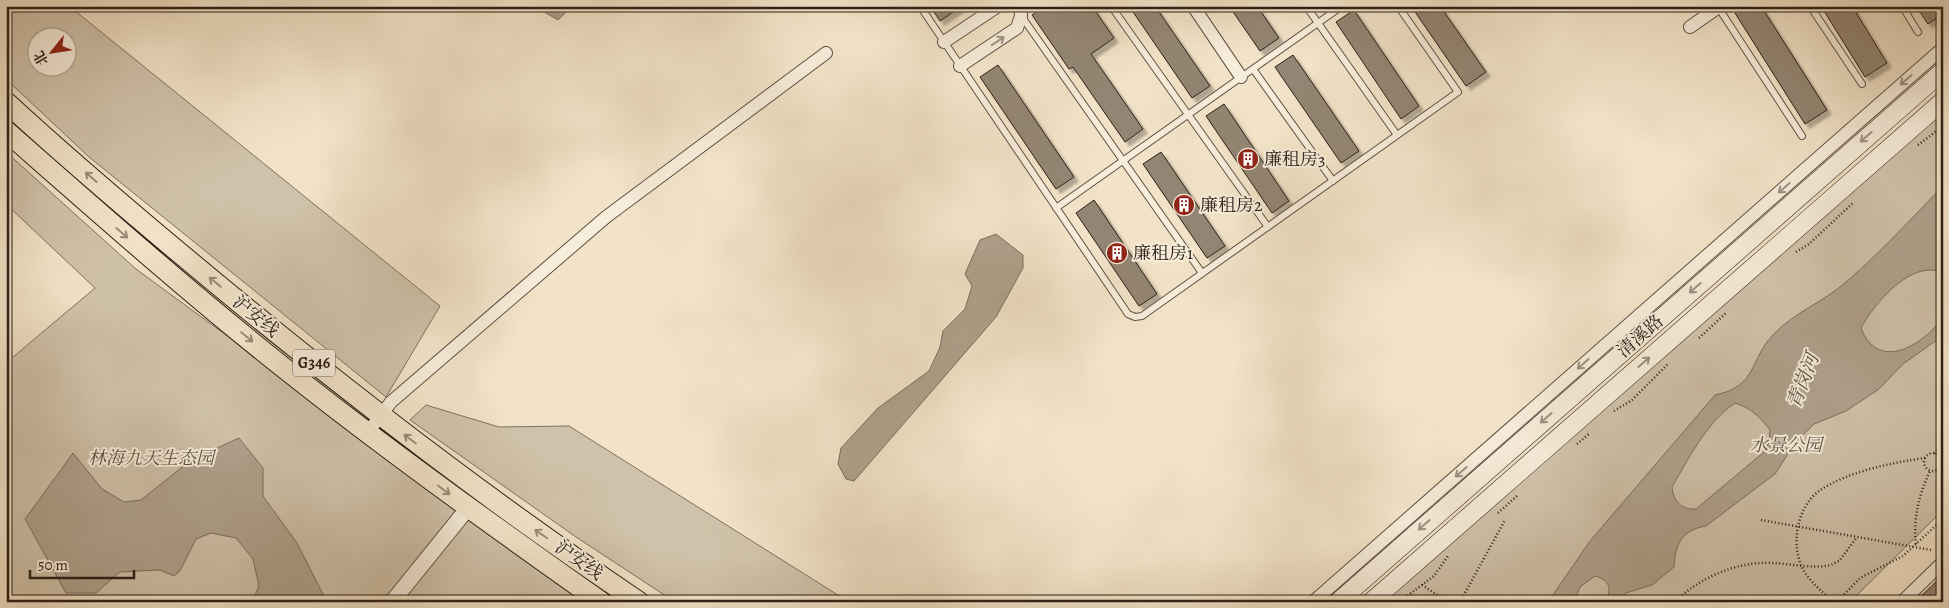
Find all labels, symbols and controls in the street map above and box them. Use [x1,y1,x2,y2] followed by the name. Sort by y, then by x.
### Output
[28,28,78,78] north arrow
[991,36,1005,46] one-way arrow
[29,47,53,69] text: 北
[1900,75,1913,86] one-way arrow
[1860,132,1873,143] one-way arrow
[1236,147,1260,171] building icon: 廉租房3
[1264,147,1326,171] place label: 廉租房3
[85,172,98,183] one-way arrow
[1778,182,1791,194] one-way arrow
[1172,193,1196,217] building icon: 廉租房2
[1200,193,1263,217] place label: 廉租房2
[115,227,128,238] one-way arrow
[1105,241,1129,265] building icon: 廉租房1
[1133,241,1193,265] place label: 廉租房1
[209,277,222,288] one-way arrow
[1688,282,1701,293] one-way arrow
[227,290,285,342] street label: 沪安线
[1612,309,1668,363] street label: 清溪路
[240,331,253,342] one-way arrow
[1781,347,1826,412] water label: 青岗河
[293,349,335,376] road number: G346
[1638,356,1651,368] one-way arrow
[1577,359,1590,370] one-way arrow
[1540,412,1553,424] one-way arrow
[1750,433,1825,457] park label: 水景公园
[403,434,417,444] one-way arrow
[88,446,217,470] park label: 林海九天生态园
[1455,466,1468,478] one-way arrow
[437,485,451,495] one-way arrow
[1418,520,1431,531] one-way arrow
[535,529,549,539] one-way arrow
[550,535,608,585] street label: 沪安线
[30,548,134,580] scale bar
[38,555,68,575] text: 50 m

